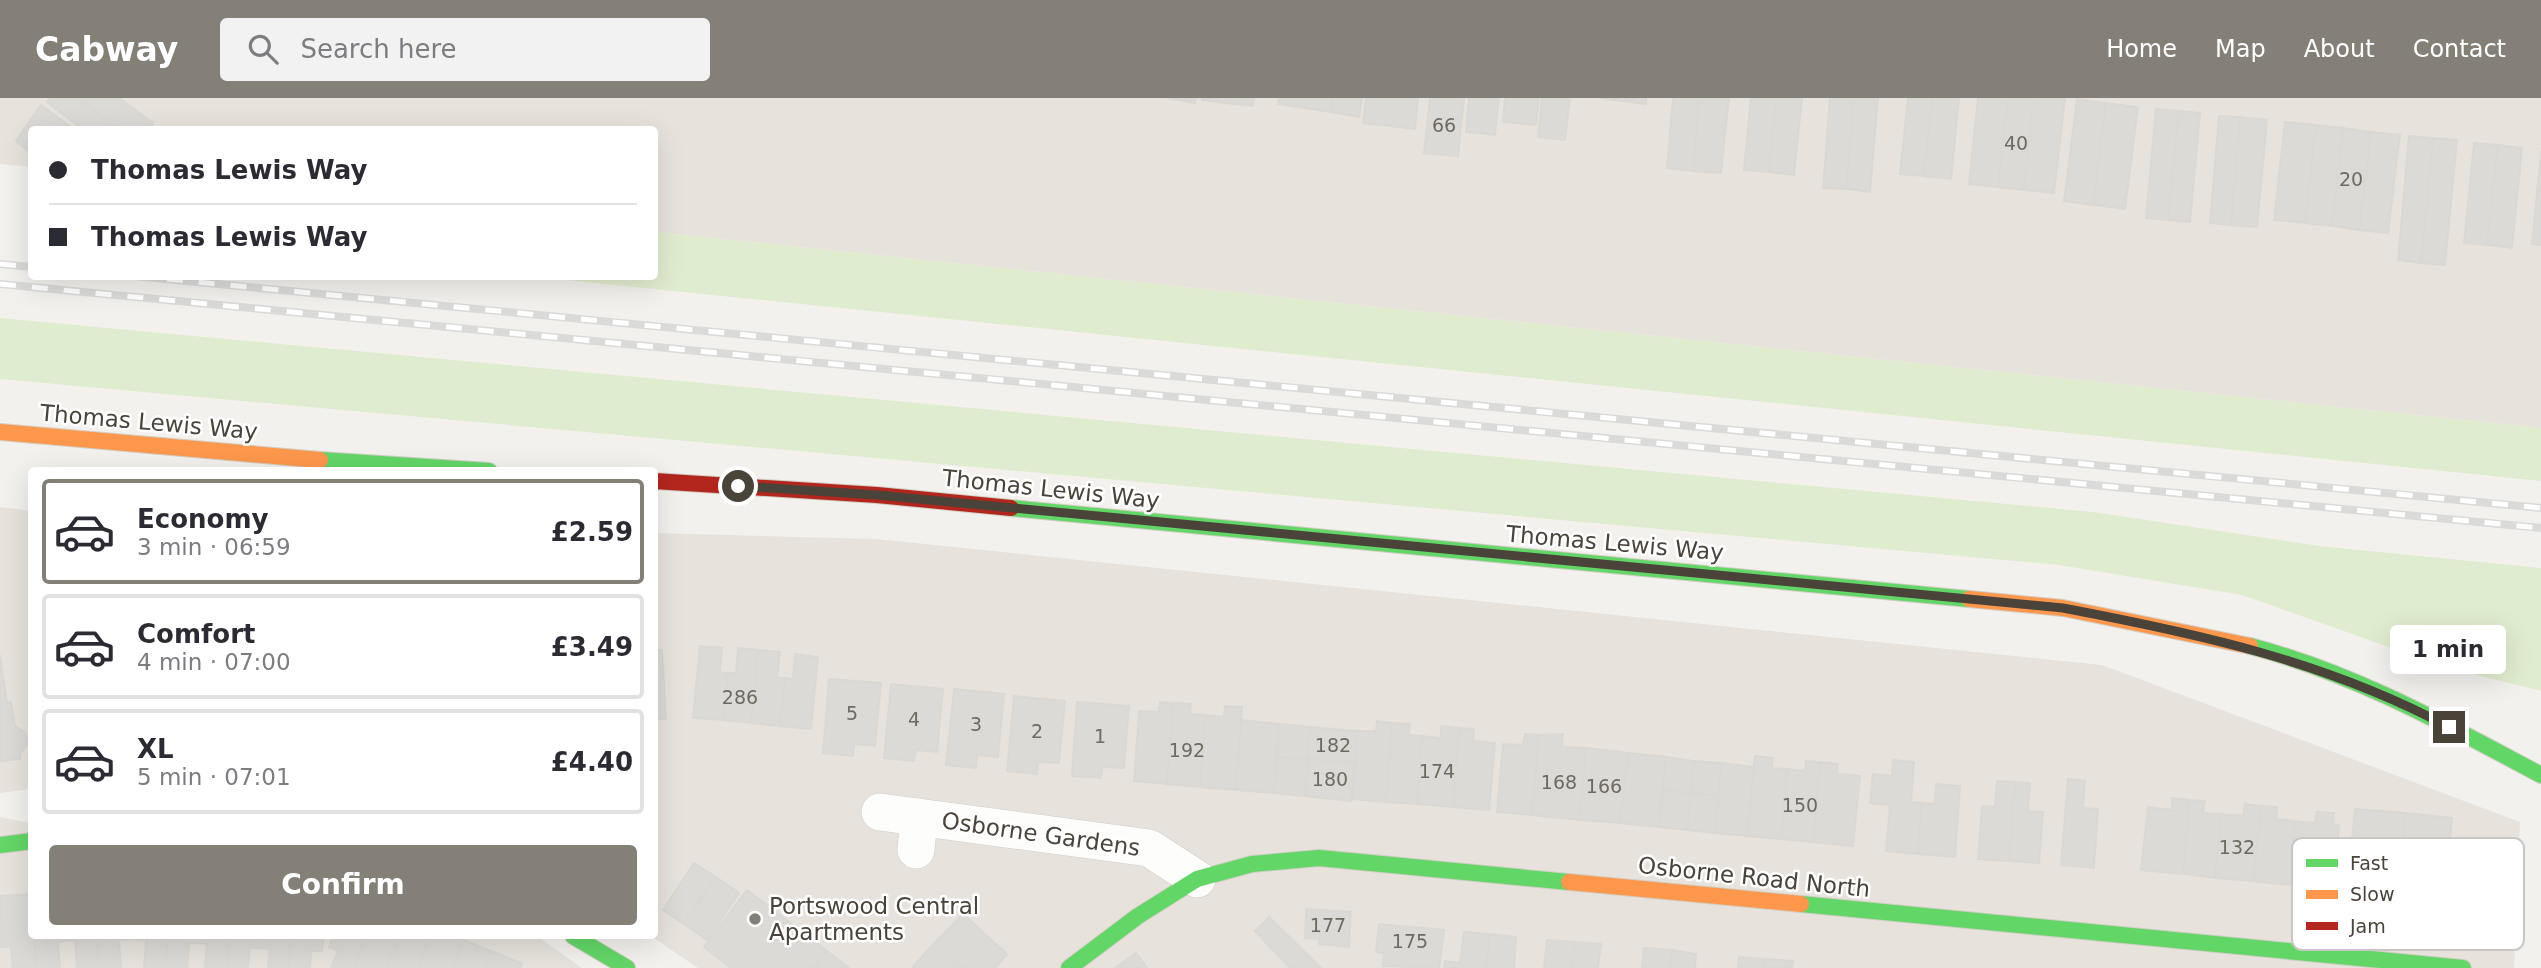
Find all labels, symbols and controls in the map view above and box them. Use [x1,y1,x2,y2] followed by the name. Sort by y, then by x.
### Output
[220,18,710,81] search box
[35,30,178,69] text: Cabway
[244,30,282,68] icon: search
[300,34,457,64] text: Search here
[2106,35,2177,63] text: Home
[2215,35,2266,63] text: Map
[2304,35,2375,63] text: About
[2413,35,2506,63] text: Contact
[1432,114,1456,136] house number: 66
[2004,132,2028,154] house number: 40
[91,155,367,185] text: Thomas Lewis Way
[2339,168,2363,190] house number: 20
[91,222,367,252] text: Thomas Lewis Way
[38,399,259,444] street label: Thomas Lewis Way
[940,465,1161,513] street label: Thomas Lewis Way
[722,470,754,502] route start
[53,500,116,563] icon: car
[137,504,268,534] text: Economy
[551,517,633,547] text: £2.59
[1504,520,1725,565] street label: Thomas Lewis Way
[137,534,291,560] text: 3 min · 06:59
[53,615,116,678] icon: car
[137,619,255,649] text: Comfort
[2391,626,2507,674] callout: 1 min
[551,632,633,662] text: £3.49
[2412,636,2484,662] text: 1 min
[137,649,291,675] text: 4 min · 07:00
[722,686,758,708] house number: 286
[846,702,858,724] house number: 5
[908,708,920,730] house number: 4
[2433,711,2465,743] route end
[970,713,982,735] house number: 3
[1031,720,1043,742] house number: 2
[1094,725,1106,747] house number: 1
[53,730,116,793] icon: car
[137,734,174,764] text: XL
[1315,734,1351,756] house number: 182
[1169,739,1205,761] house number: 192
[551,747,633,777] text: £4.40
[1419,760,1455,782] house number: 174
[137,764,291,790] text: 5 min · 07:01
[1312,768,1348,790] house number: 180
[1541,771,1577,793] house number: 168
[1586,775,1622,797] house number: 166
[1782,794,1818,816] house number: 150
[940,807,1142,861] street label: Osborne Gardens
[2219,836,2255,858] house number: 132
[2292,838,2524,950] legend
[49,845,637,925] button: Confirm
[1637,852,1871,902] street label: Osborne Road North
[2350,852,2388,874] text: Fast
[2350,883,2395,905] text: Slow
[769,893,979,945] place label: Portswood Central Apartments
[747,911,763,927] marker: Portswood Central Apartments
[1310,914,1346,936] house number: 177
[2349,915,2386,937] text: Jam
[1392,930,1428,952] house number: 175

